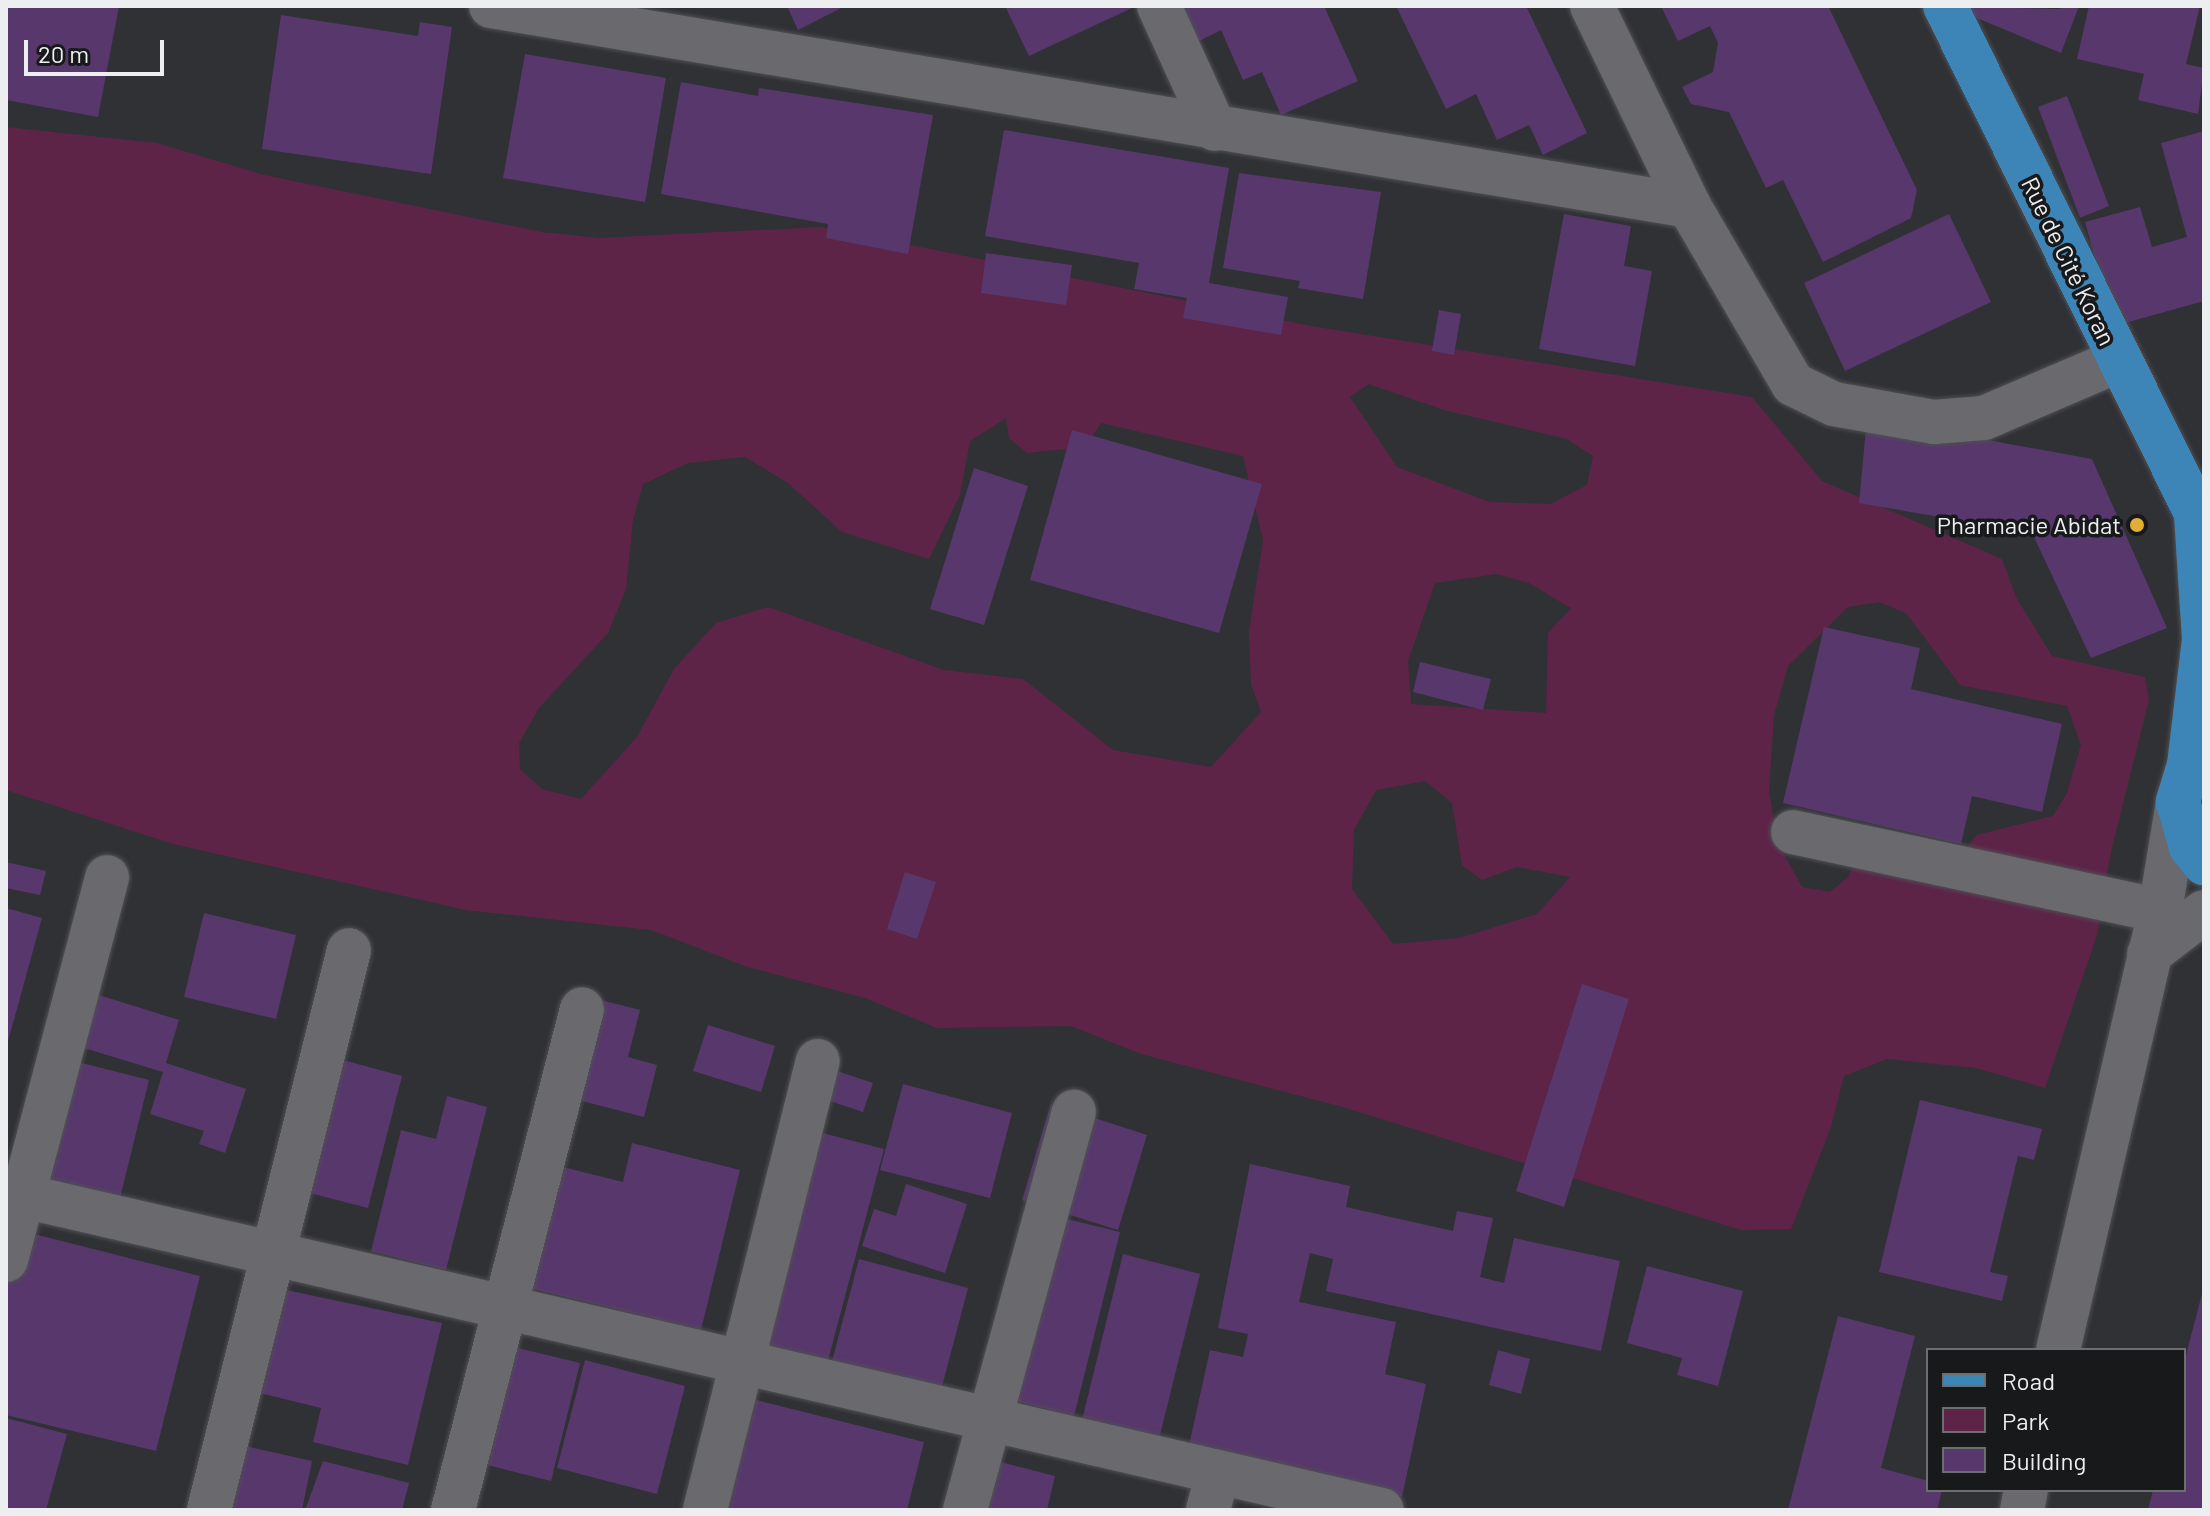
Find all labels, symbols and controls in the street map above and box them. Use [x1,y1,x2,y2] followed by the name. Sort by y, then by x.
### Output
[28,24,168,74] scale bar
[38,39,89,68] text: 20 m
[2016,172,2122,350] street label: Rue de Cité Koran
[1937,511,2121,539] place label: Pharmacie Abidat
[2128,516,2146,534] marker: Pharmacie Abidat
[1926,1348,2186,1492] legend
[2002,1366,2055,1395] text: Road
[2002,1406,2049,1435] text: Park
[2002,1446,2086,1475] text: Building

